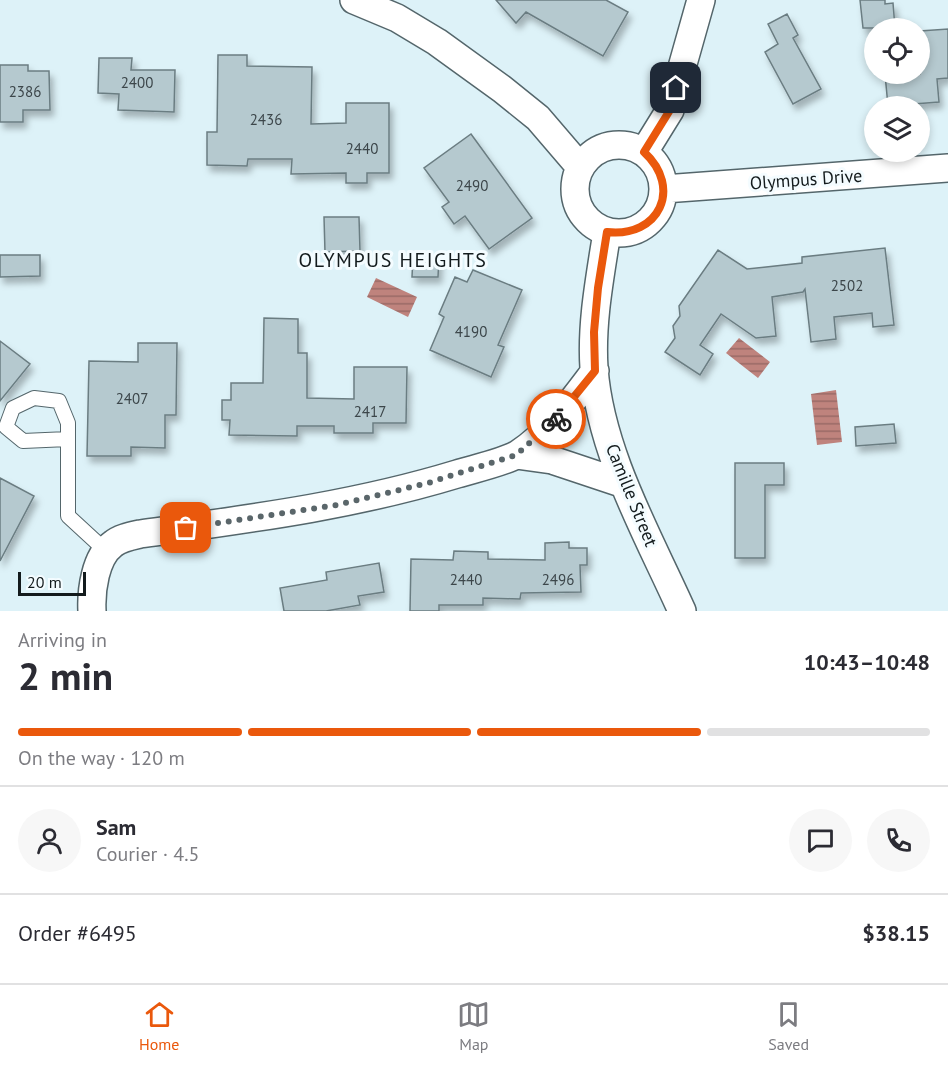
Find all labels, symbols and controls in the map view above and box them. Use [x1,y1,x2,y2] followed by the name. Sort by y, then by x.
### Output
[864,18,930,162] map controls
[864,18,930,84] button: locate
[650,62,701,113] pin
[659,71,692,104] icon: home
[121,73,153,92] house number: 2400
[9,82,41,101] house number: 2386
[864,96,930,162] button: layers
[250,110,282,129] house number: 2436
[346,139,378,158] house number: 2440
[749,164,863,194] street label: Olympus Drive
[456,176,488,195] house number: 2490
[299,247,487,273] district label: OLYMPUS HEIGHTS
[831,276,863,295] house number: 2502
[455,322,487,341] house number: 4190
[116,389,148,408] house number: 2407
[526,389,586,449] courier
[354,402,386,421] house number: 2417
[540,403,573,436] icon: bike
[601,440,663,550] street label: Camille Street
[160,502,211,553] pin
[169,511,202,544] icon: bag
[18,569,86,596] scale bar
[450,570,482,589] house number: 2440
[542,570,574,589] house number: 2496
[27,572,62,592] text: 20 m
[18,627,107,653] text: Arriving in
[804,648,930,676] text: 10:43–10:48
[18,650,113,701] text: 2 min
[18,745,185,771] text: On the way · 120 m
[18,809,81,872] button: person
[789,809,852,872] button: chat
[867,809,930,872] button: phone
[96,813,136,841] text: Sam
[96,841,199,867] text: Courier · 4.5
[18,919,137,947] text: Order #6495
[862,919,930,947] text: $38.15
[139,998,179,1054] tab: Home
[457,998,490,1054] tab: Map
[768,998,809,1054] tab: Saved

